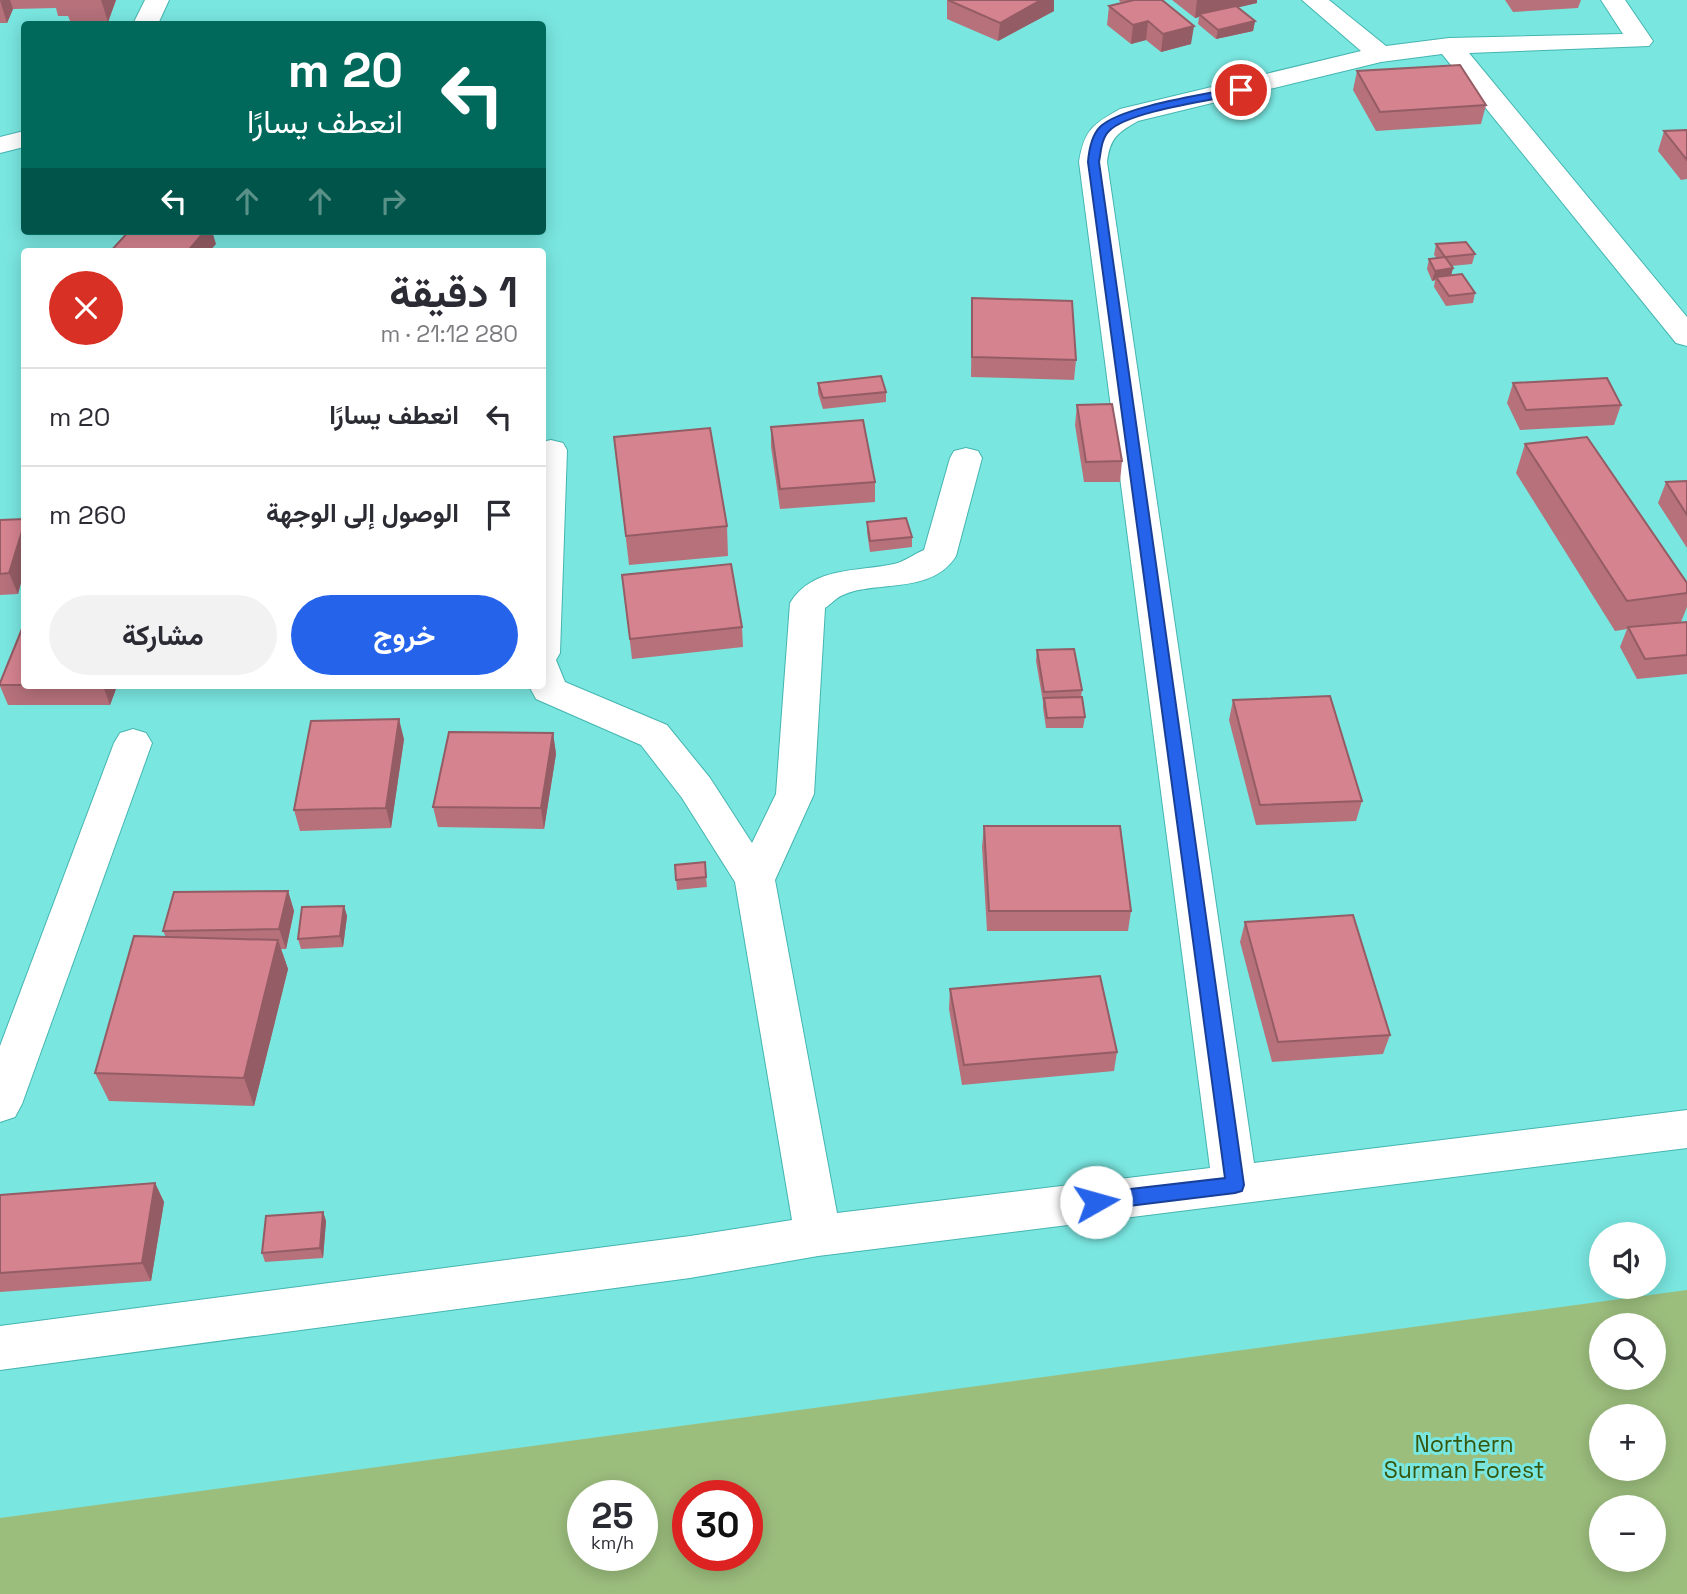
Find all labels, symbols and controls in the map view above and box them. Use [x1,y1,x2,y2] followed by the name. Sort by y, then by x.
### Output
[288,39,403,101] text: 20 m
[427,49,518,140] icon: left
[1211,60,1271,120] pin
[1222,71,1260,109] icon: arrive
[247,102,403,142] text: انعطف يسارًا
[155,182,193,220] icon: left
[228,182,266,220] icon: ahead
[301,182,339,220] icon: ahead
[374,182,412,220] icon: right
[389,266,518,319] text: 1 دقيقة
[49,271,123,345] button: close
[380,319,518,349] text: 280 m · 21:12
[329,398,459,432] text: انعطف يسارًا
[480,398,518,436] icon: left
[49,400,110,434] text: 20 m
[266,496,459,530] text: الوصول إلى الوجهة
[480,496,518,534] icon: arrive
[49,498,126,532] text: 260 m
[49,595,277,675] button: مشاركة
[291,595,518,675] button: خروج
[1059,1165,1133,1239] position arrow
[1589,1222,1666,1572] map controls
[1589,1222,1666,1299] button: sound
[1589,1313,1666,1390] button: search
[1589,1404,1666,1481] button: +
[1384,1429,1544,1485] park label: Northern Surman Forest
[672,1480,763,1571] speed limit sign: 30
[592,1494,633,1538] text: 25
[1589,1495,1666,1572] button: −
[591,1531,634,1554] text: km/h

